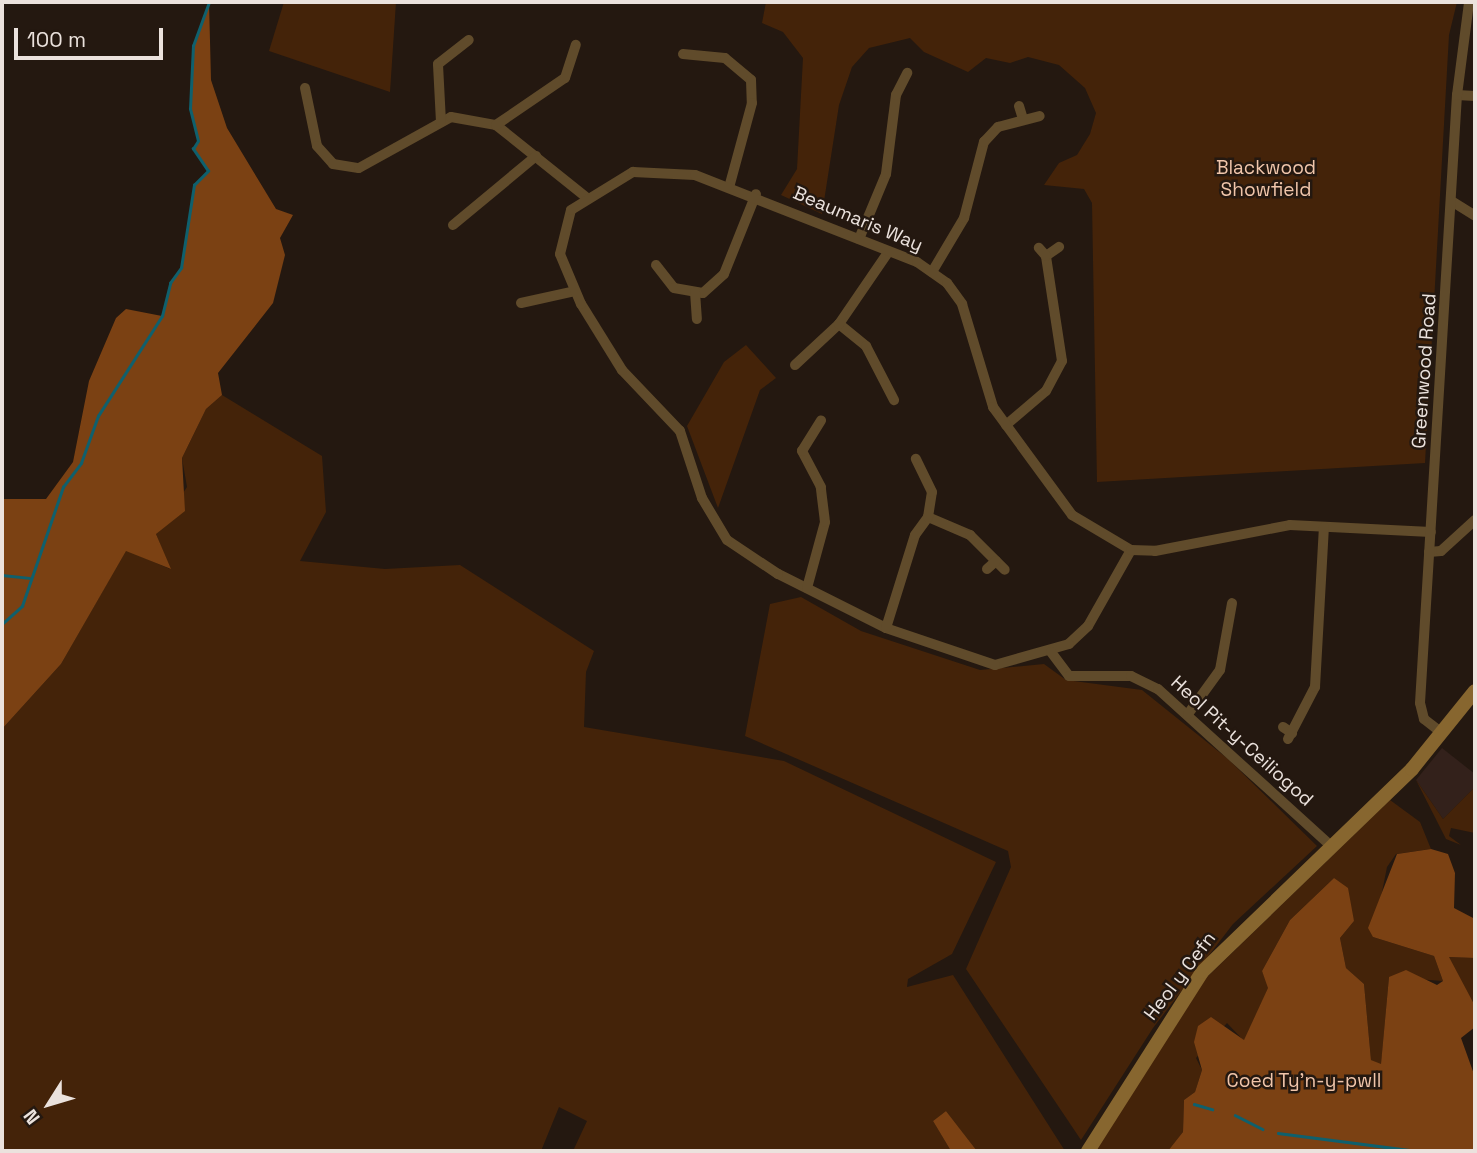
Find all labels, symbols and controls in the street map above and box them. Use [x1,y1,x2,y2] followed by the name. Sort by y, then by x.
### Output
[18,14,166,58] scale bar
[27,26,86,53] text: 100 m
[1216,157,1316,201] park label: Blackwood Showfield
[790,181,926,257] street label: Beaumaris Way
[1407,293,1441,449] street label: Greenwood Road
[1166,671,1318,811] street label: Heol Pit-y-Ceiliogod
[1139,927,1221,1025] street label: Heol y Cefn
[14,1069,84,1139] north arrow
[1226,1070,1382,1092] park label: Coed Ty'n-y-pwll
[18,1104,46,1130] text: N

